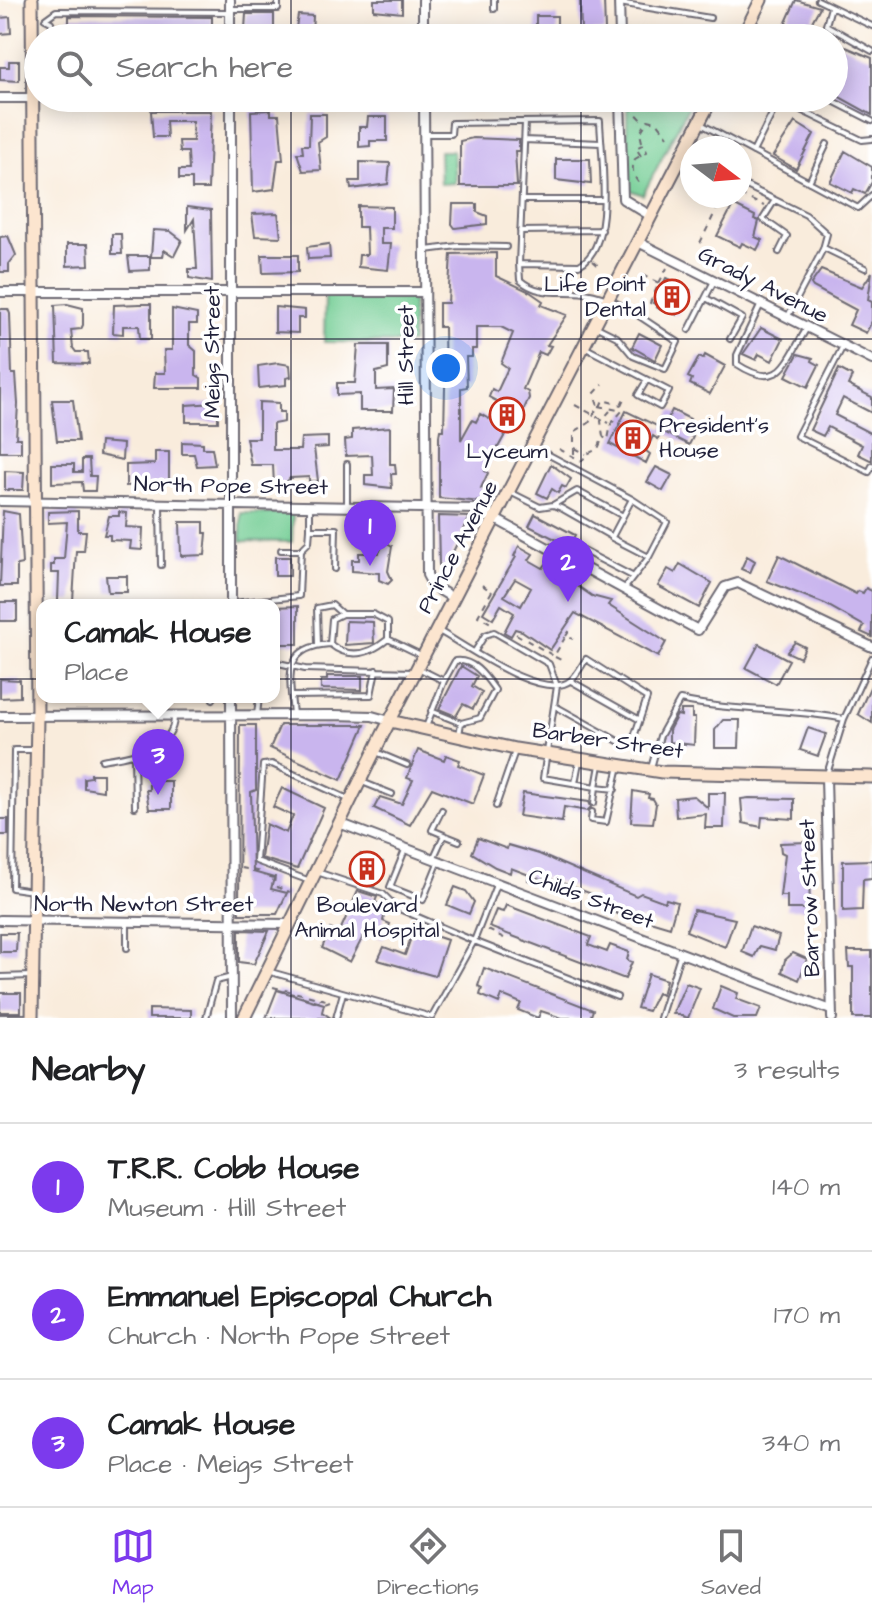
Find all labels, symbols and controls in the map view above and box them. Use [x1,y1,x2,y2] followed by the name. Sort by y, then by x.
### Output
[24,24,848,112] search box
[52,46,96,90] icon: search
[116,47,293,89] text: Search here
[680,136,752,208] north arrow
[692,239,833,332] street label: Grady Avenue
[544,269,646,325] place label: Life Point Dental
[653,278,691,316] building icon: Life Point Dental
[197,286,229,418] street label: Meigs Street
[391,305,422,405] street label: Hill Street
[426,348,466,388] your location
[488,396,526,434] building icon: Lyceum
[659,410,769,466] place label: President's House
[614,419,652,457] building icon: President's House
[466,436,548,468] place label: Lyceum
[134,469,328,503] street label: North Pope Street
[410,475,506,619] street label: Prince Avenue
[344,500,396,566] pin: 1
[542,536,594,602] pin: 2
[36,599,280,703] popup
[64,612,252,654] text: Camak House
[64,654,129,690] text: Place
[531,715,686,767] street label: Barber Street
[132,729,184,795] pin: 3
[792,818,828,977] street label: Barrow Street
[348,850,386,888] building icon: Boulevard Animal Hospital
[524,861,658,937] street label: Childs Street
[34,889,254,920] street label: North Newton Street
[295,890,439,946] place label: Boulevard Animal Hospital
[32,1046,146,1094] text: Nearby
[734,1052,840,1088] text: 3 results
[108,1148,360,1190] text: T.R.R. Cobb House
[56,1169,60,1205] text: 1
[772,1169,840,1205] text: 140 m
[108,1190,346,1226] text: Museum · Hill Street
[108,1276,491,1318] text: Emmanuel Episcopal Church
[51,1297,65,1333] text: 2
[774,1297,840,1333] text: 170 m
[108,1318,450,1354] text: Church · North Pope Street
[108,1404,295,1446] text: Camak House
[51,1425,65,1461] text: 3
[762,1425,840,1461] text: 340 m
[108,1446,353,1482] text: Place · Meigs Street
[111,1524,155,1603] tab: Map
[377,1524,479,1603] tab: Directions
[701,1524,761,1603] tab: Saved

